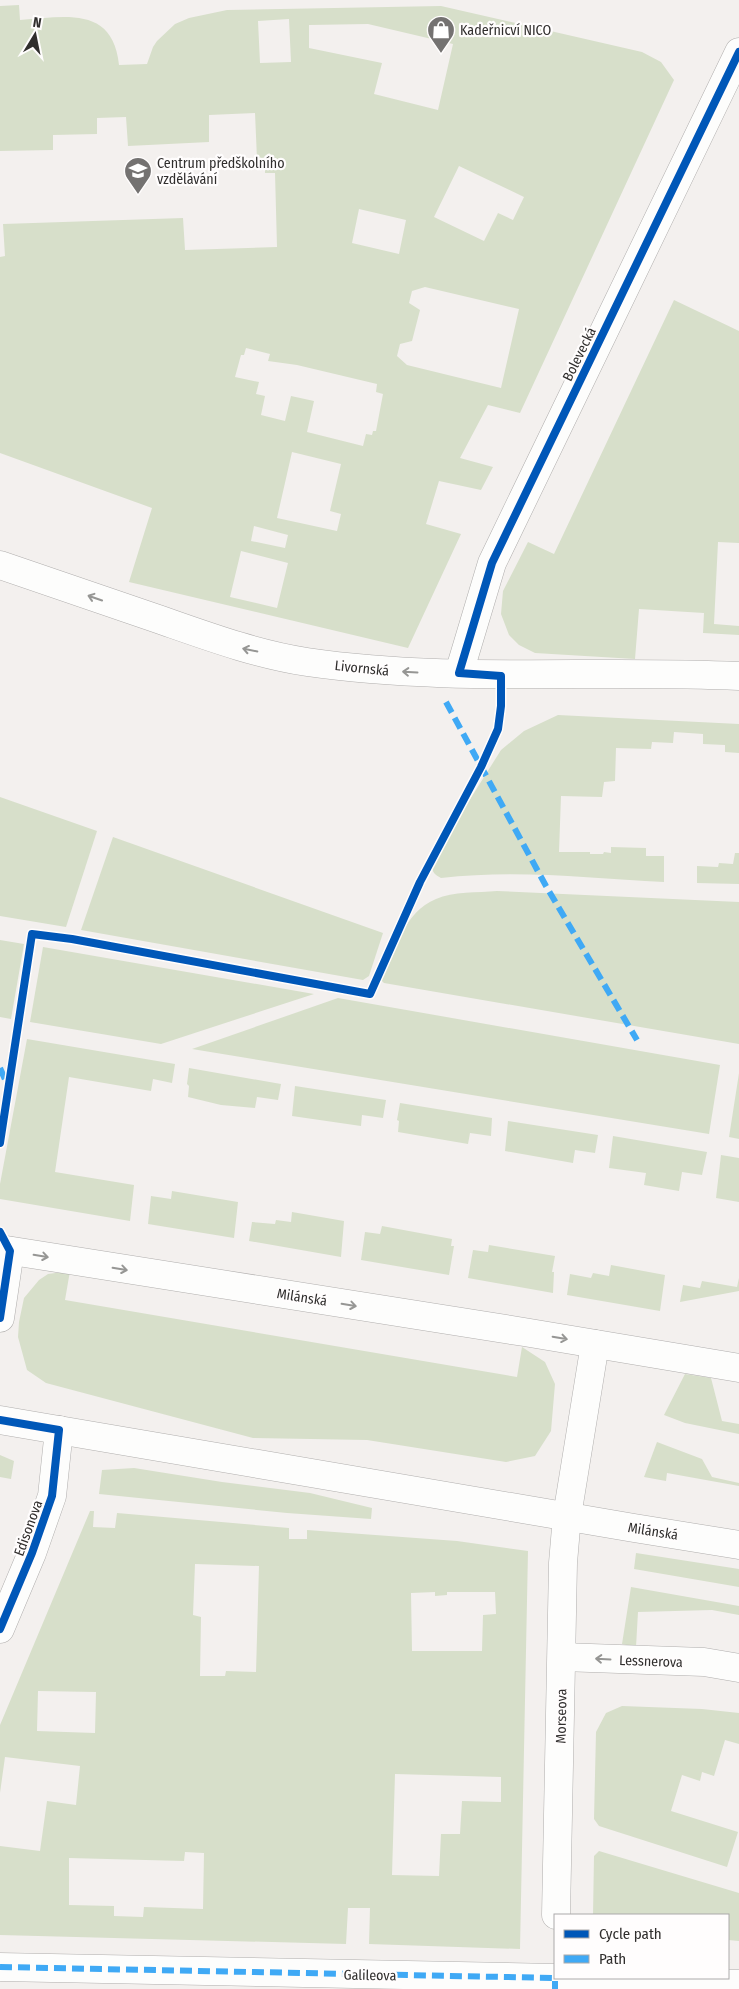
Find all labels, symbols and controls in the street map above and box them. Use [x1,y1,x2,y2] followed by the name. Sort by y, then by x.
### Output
[10,10,60,60] north arrow
[32,14,43,32] text: N
[426,15,456,54] shop icon: Kadeřnicví NICO
[460,22,551,39] place label: Kadeřnicví NICO
[157,155,285,188] place label: Centrum předškolního vzdělávání
[123,156,153,195] school or university icon: Centrum předškolního vzdělávání
[559,324,600,384] street label: Bolevecká
[88,593,104,602] one-way arrow
[242,645,258,654] one-way arrow
[334,657,390,680] street label: Livornská
[402,667,418,676] one-way arrow
[32,1252,48,1262] one-way arrow
[111,1264,127,1274] one-way arrow
[276,1285,328,1310] street label: Milánská
[341,1300,357,1310] one-way arrow
[551,1334,567,1344] one-way arrow
[11,1498,46,1558] street label: Edisonova
[627,1519,679,1544] street label: Milánská
[619,1652,683,1671] street label: Lessnerova
[595,1654,611,1663] one-way arrow
[553,1688,570,1744] street label: Morseova
[554,1914,729,1979] legend
[599,1925,662,1943] text: Cycle path
[599,1950,626,1968] text: Path
[343,1967,397,1984] street label: Galileova

